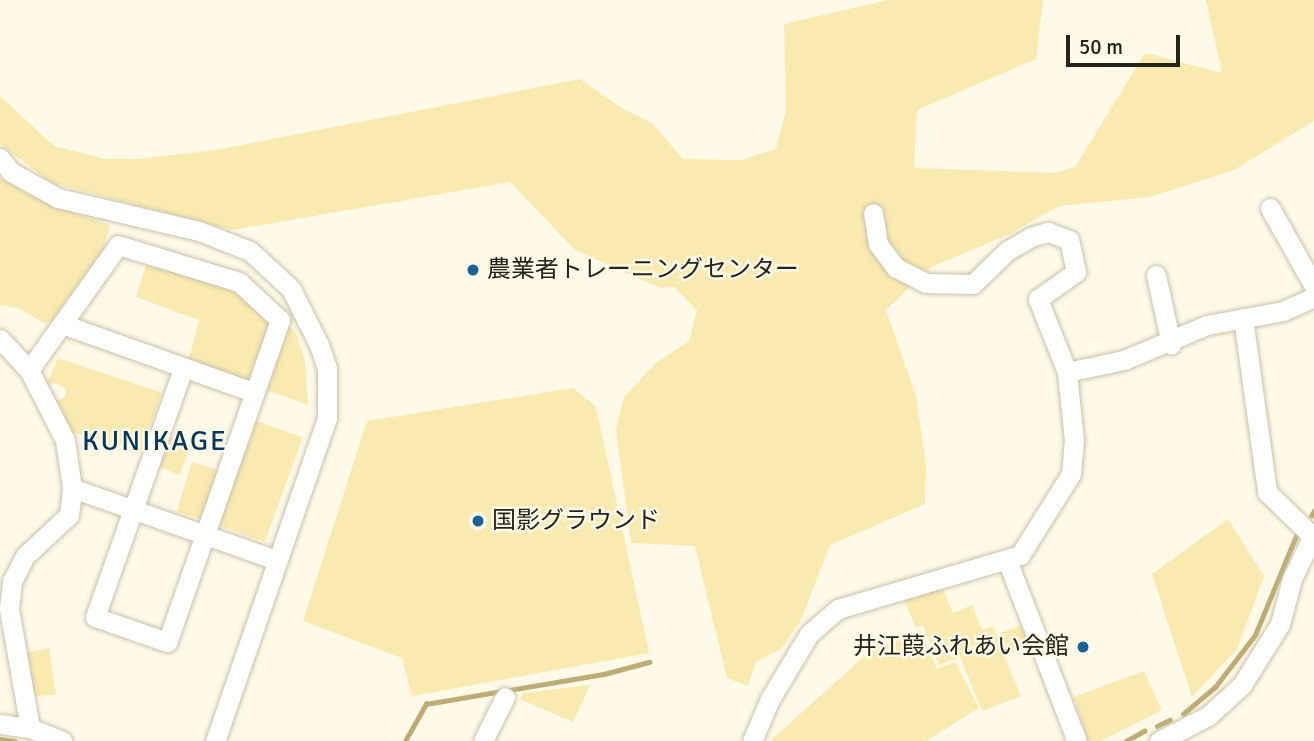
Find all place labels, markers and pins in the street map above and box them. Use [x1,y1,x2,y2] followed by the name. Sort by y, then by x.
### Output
[487,256,799,284] place label: 農業者トレーニングセンター
[465,262,481,278] marker: 農業者トレーニングセンター
[492,507,660,535] place label: 国影グラウンド
[470,513,486,529] marker: 国影グラウンド
[853,633,1069,661] place label: 井江葭ふれあい会館
[1075,639,1091,655] marker: 井江葭ふれあい会館

